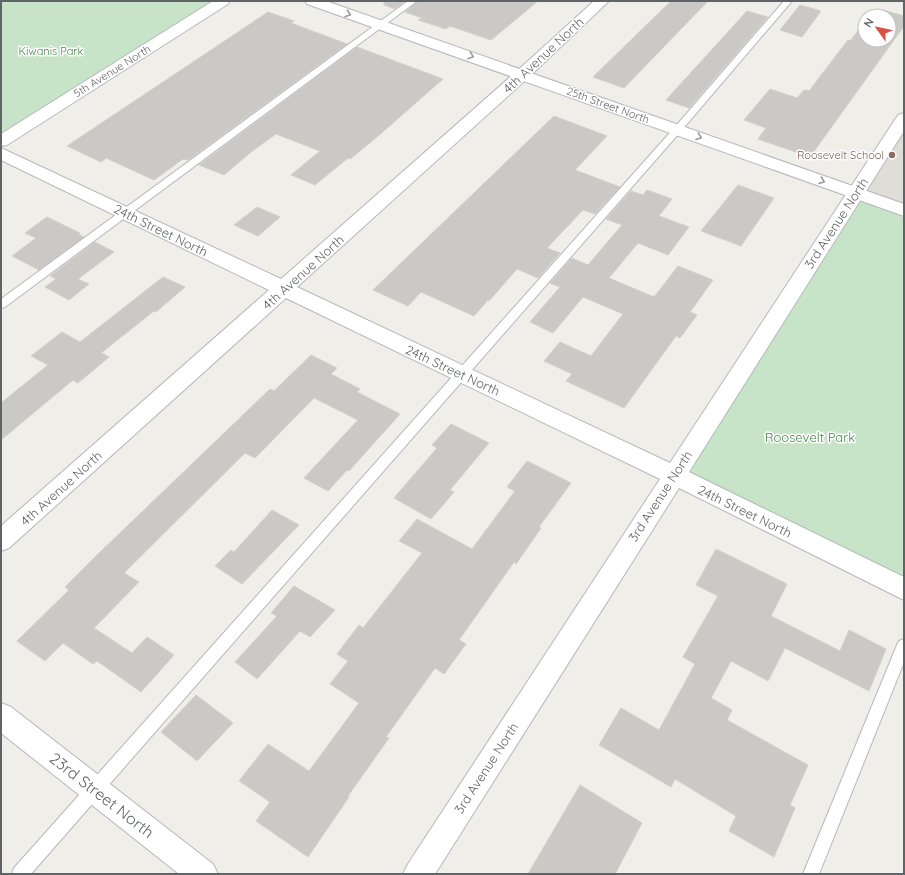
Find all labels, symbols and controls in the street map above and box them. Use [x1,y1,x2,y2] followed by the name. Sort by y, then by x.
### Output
[857,8,897,48] north arrow
[345,9,352,18] one-way arrow
[499,14,587,96] street label: 4th Avenue North
[861,15,877,30] text: N
[71,42,153,100] street label: 5th Avenue North
[19,44,84,58] park label: Kiwanis Park
[468,52,475,60] one-way arrow
[565,84,651,126] street label: 25th Street North
[696,132,703,141] one-way arrow
[797,148,884,162] place label: Roosevelt School
[887,150,897,160] marker: Roosevelt School
[801,175,871,271] street label: 3rd Avenue North
[818,176,825,184] one-way arrow
[111,200,211,260] street label: 24th Street North
[259,231,347,313] street label: 4th Avenue North
[403,341,503,399] street label: 24th Street North
[765,429,855,445] park label: Roosevelt Park
[17,447,105,529] street label: 4th Avenue North
[625,448,695,544] street label: 3rd Avenue North
[695,481,795,541] street label: 24th Street North
[451,720,521,816] street label: 3rd Avenue North
[46,748,158,842] street label: 23rd Street North

